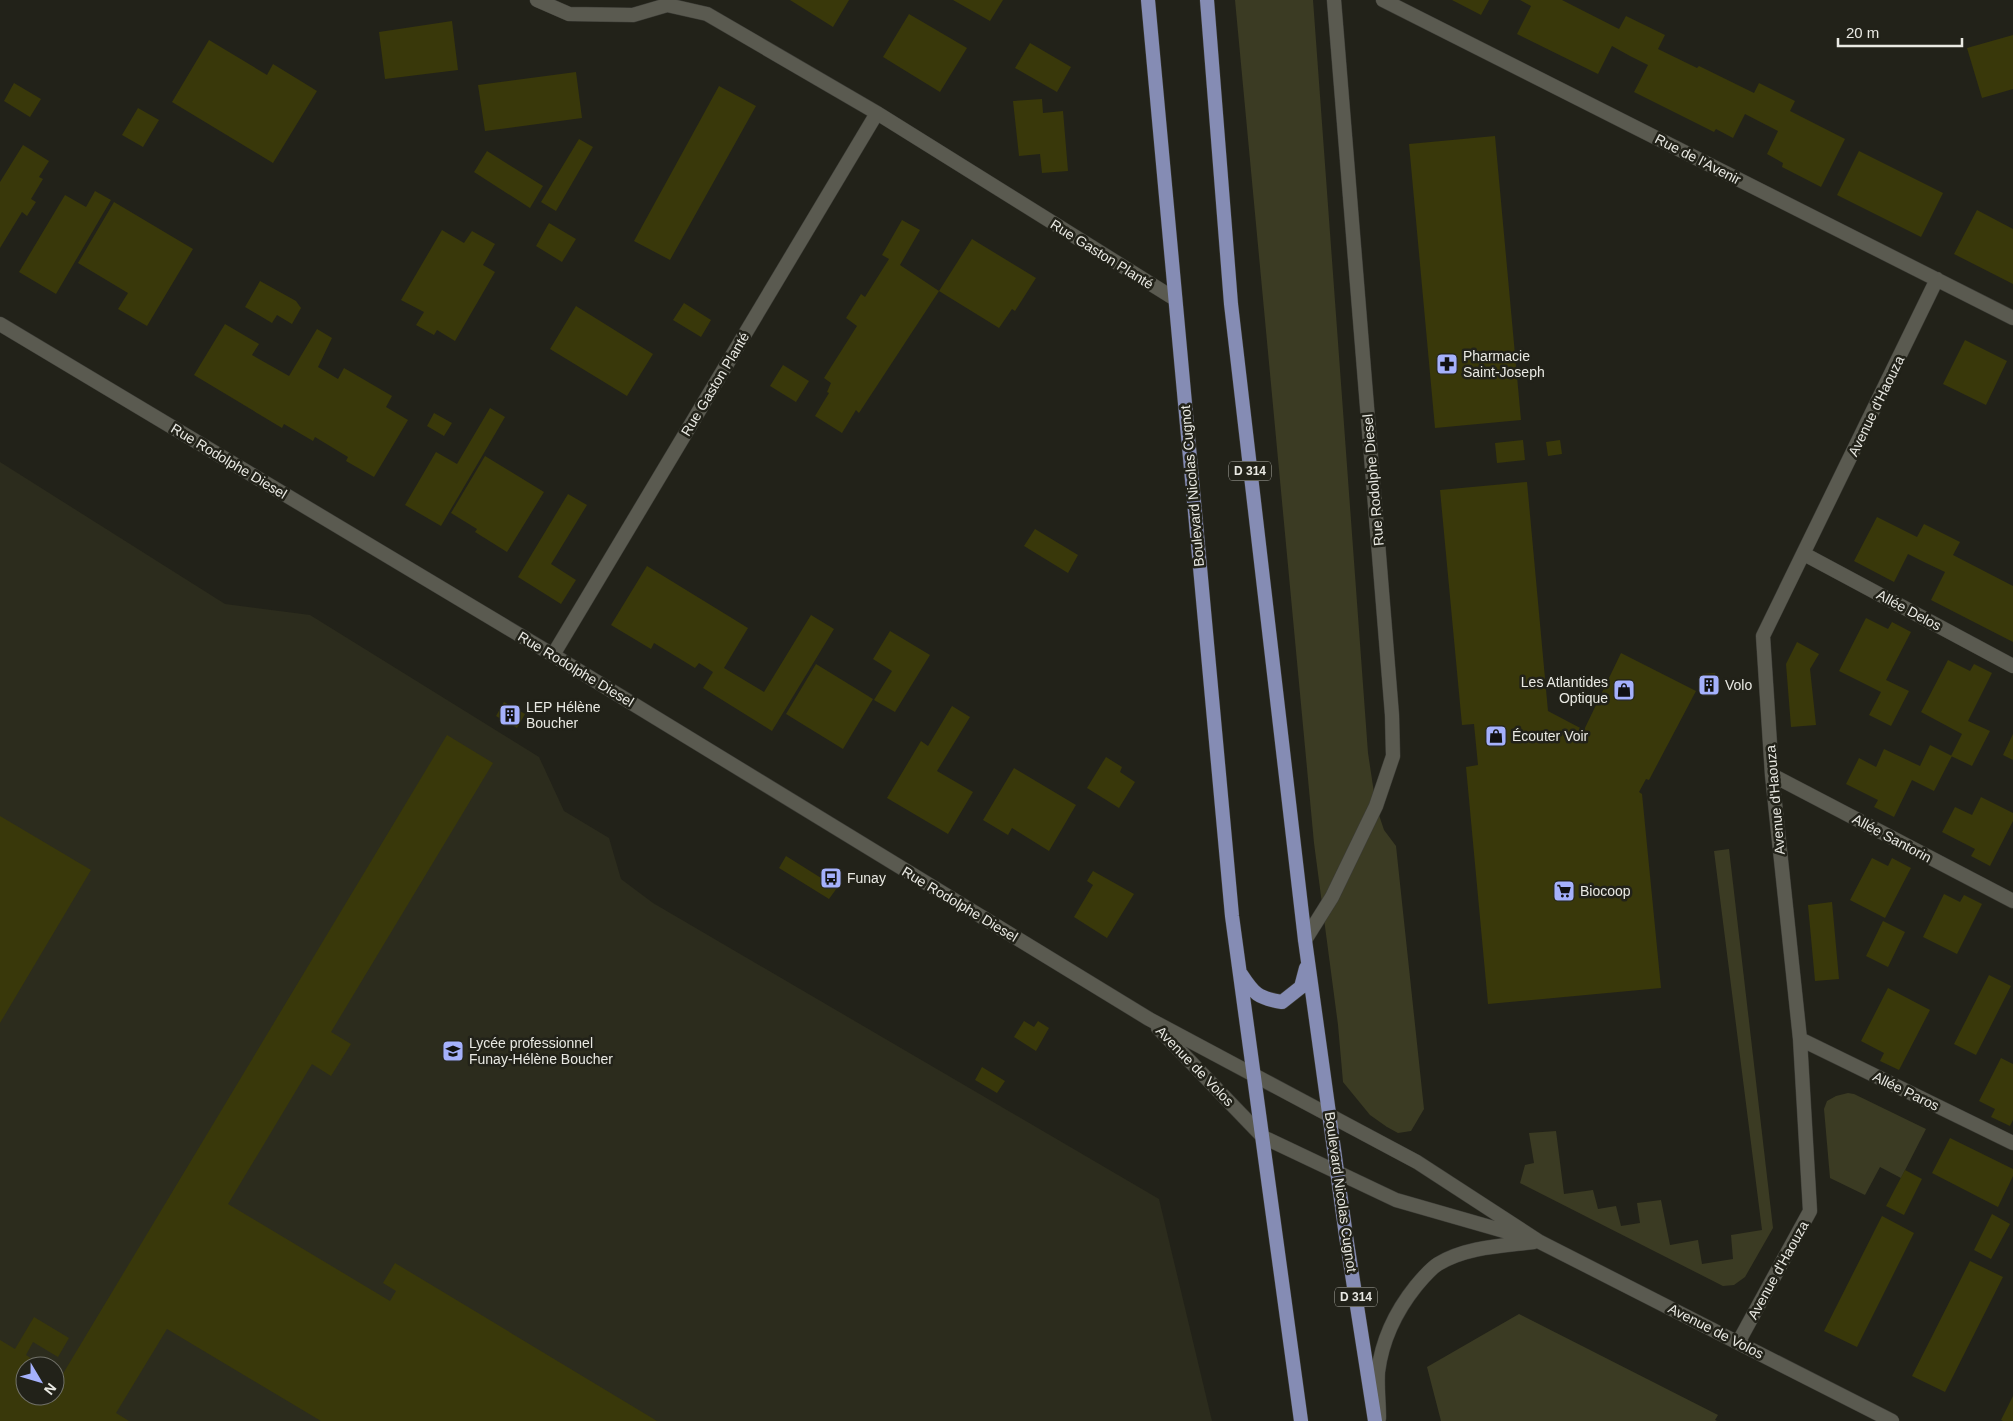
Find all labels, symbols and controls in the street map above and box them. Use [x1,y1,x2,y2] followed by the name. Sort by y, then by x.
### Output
[1838,15,1962,47] scale bar
[1846,24,1879,41] text: 20 m
[1652,130,1744,188] street label: Rue de l'Avenir
[1048,216,1157,292] street label: Rue Gaston Planté
[678,329,752,439] street label: Rue Gaston Planté
[1463,348,1545,380] place label: Pharmacie Saint-Joseph
[1435,352,1459,376] pharmacy icon: Pharmacie Saint-Joseph
[1845,353,1907,459] street label: Avenue d'Haouza
[1177,405,1207,567] street label: Boulevard Nicolas Cugnot
[1359,413,1387,547] street label: Rue Rodolphe Diesel
[168,420,290,502] street label: Rue Rodolphe Diesel
[1229,462,1271,481] road number: D 314
[1874,586,1944,634] street label: Allée Delos
[515,628,637,710] street label: Rue Rodolphe Diesel
[1697,673,1721,697] building icon: Volo
[1521,674,1608,706] place label: Les Atlantides Optique
[1725,677,1752,693] place label: Volo
[1612,678,1636,702] shop icon: Les Atlantides Optique
[526,699,601,731] place label: LEP Hélène Boucher
[498,703,522,727] building icon: LEP Hélène Boucher
[1484,724,1508,748] shop icon: Écouter Voir
[1512,728,1589,744] place label: Écouter Voir
[1762,744,1788,855] street label: Avenue d'Haouza
[1850,810,1934,866] street label: Allée Santorin
[899,863,1021,945] street label: Rue Rodolphe Diesel
[819,866,843,890] bus stop icon: Funay
[847,870,886,886] place label: Funay
[1552,879,1576,903] supermarket icon: Biocoop
[1580,883,1631,899] place label: Biocoop
[1153,1023,1237,1109] street label: Avenue de Volos
[469,1035,613,1067] place label: Lycée professionnel Funay-Hélène Boucher
[441,1039,465,1063] school or university icon: Lycée professionnel Funay-Hélène Boucher
[1870,1068,1942,1114] street label: Allée Paros
[1322,1111,1360,1273] street label: Boulevard Nicolas Cugnot
[1744,1218,1812,1322] street label: Avenue d'Haouza
[1335,1288,1377,1306] road number: D 314
[1666,1300,1766,1362] street label: Avenue de Volos
[15,1356,65,1406] north arrow
[41,1380,60,1398] text: N

